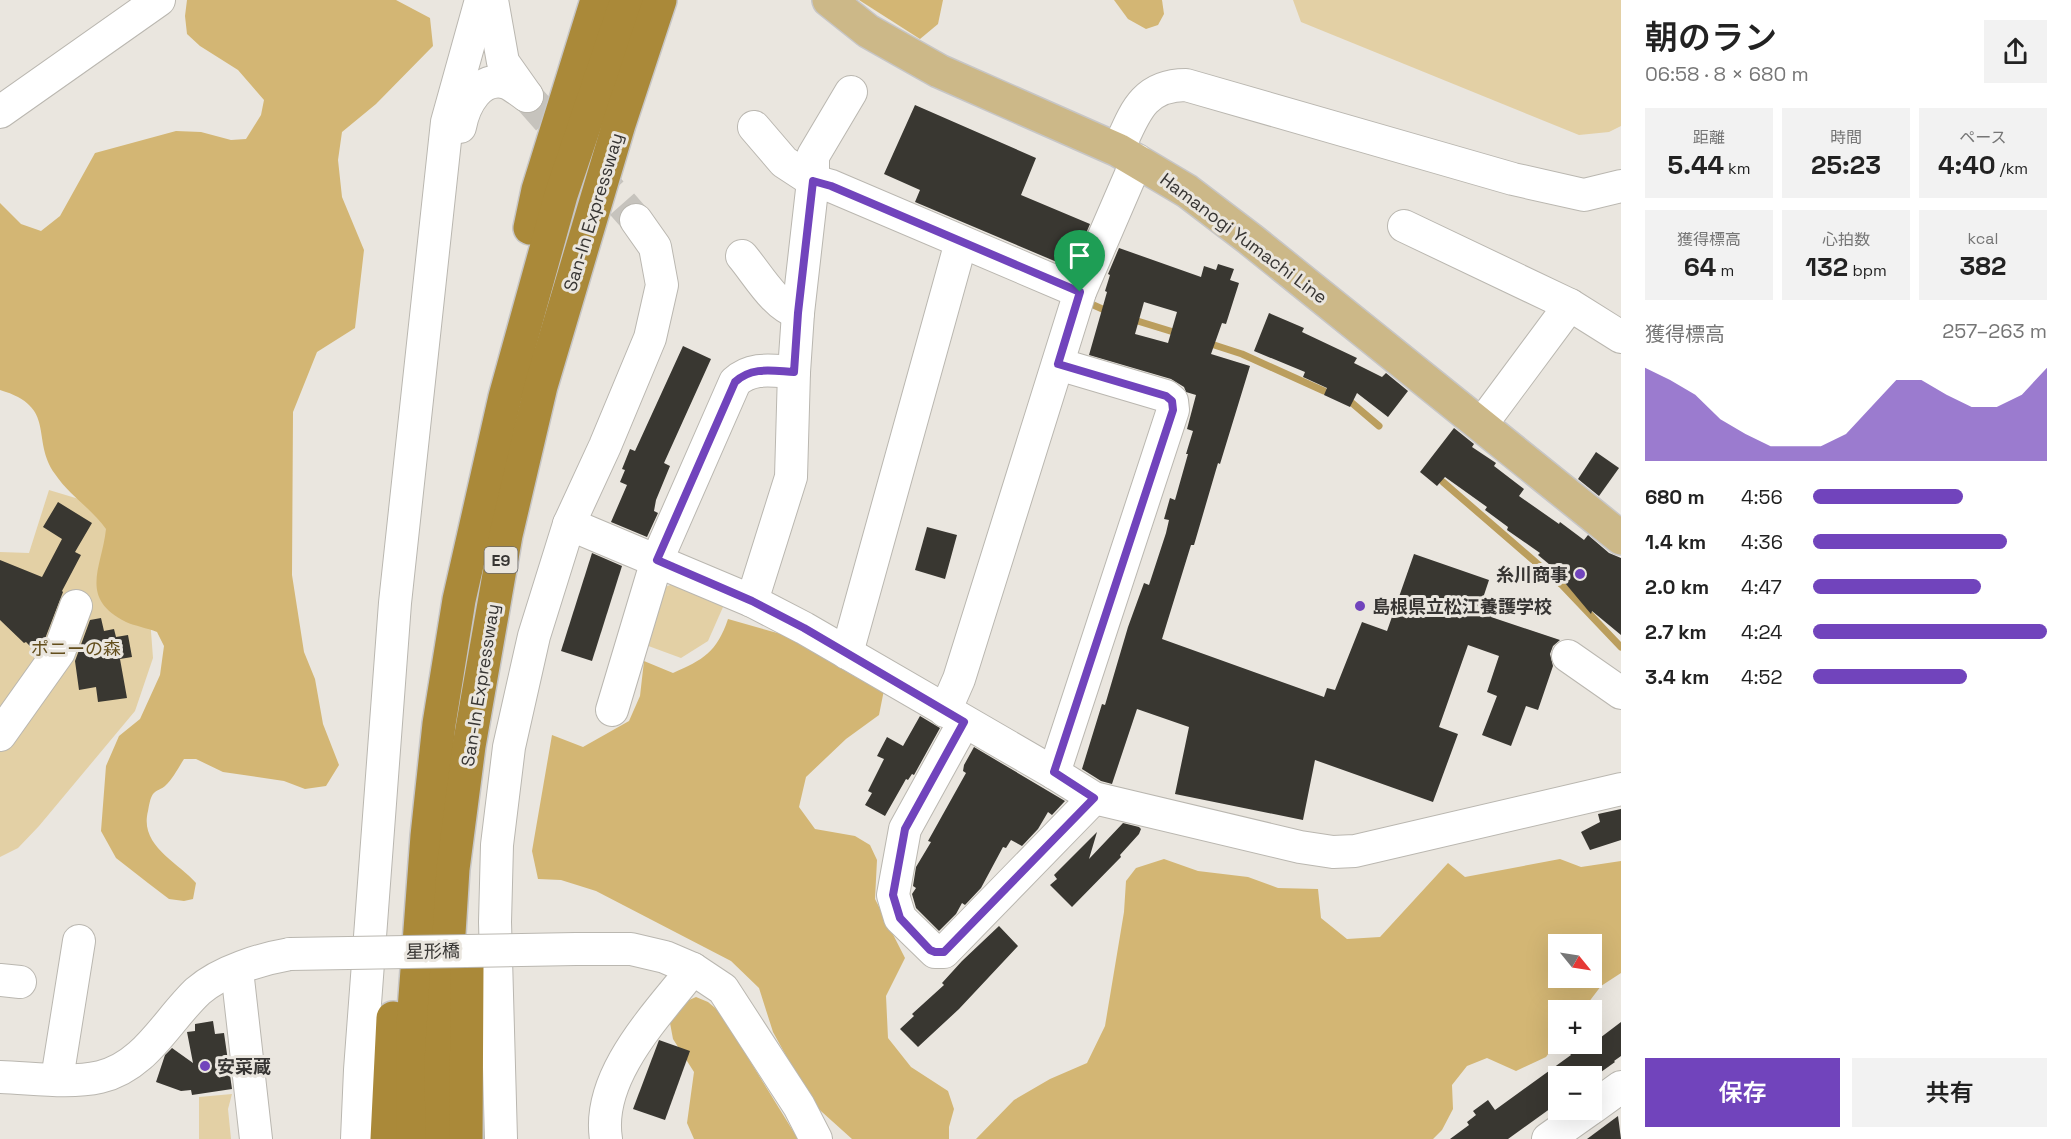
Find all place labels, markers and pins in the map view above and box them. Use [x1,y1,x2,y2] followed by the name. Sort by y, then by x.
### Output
[1054,230,1105,292] pin
[1496,563,1568,586] place label: 糸川商事
[1573,567,1587,581] marker: 糸川商事
[1372,595,1552,618] place label: 島根県立松江養護学校
[1353,599,1367,613] marker: 島根県立松江養護学校
[217,1055,271,1078] place label: 安菜蔵
[198,1059,212,1073] marker: 安菜蔵

